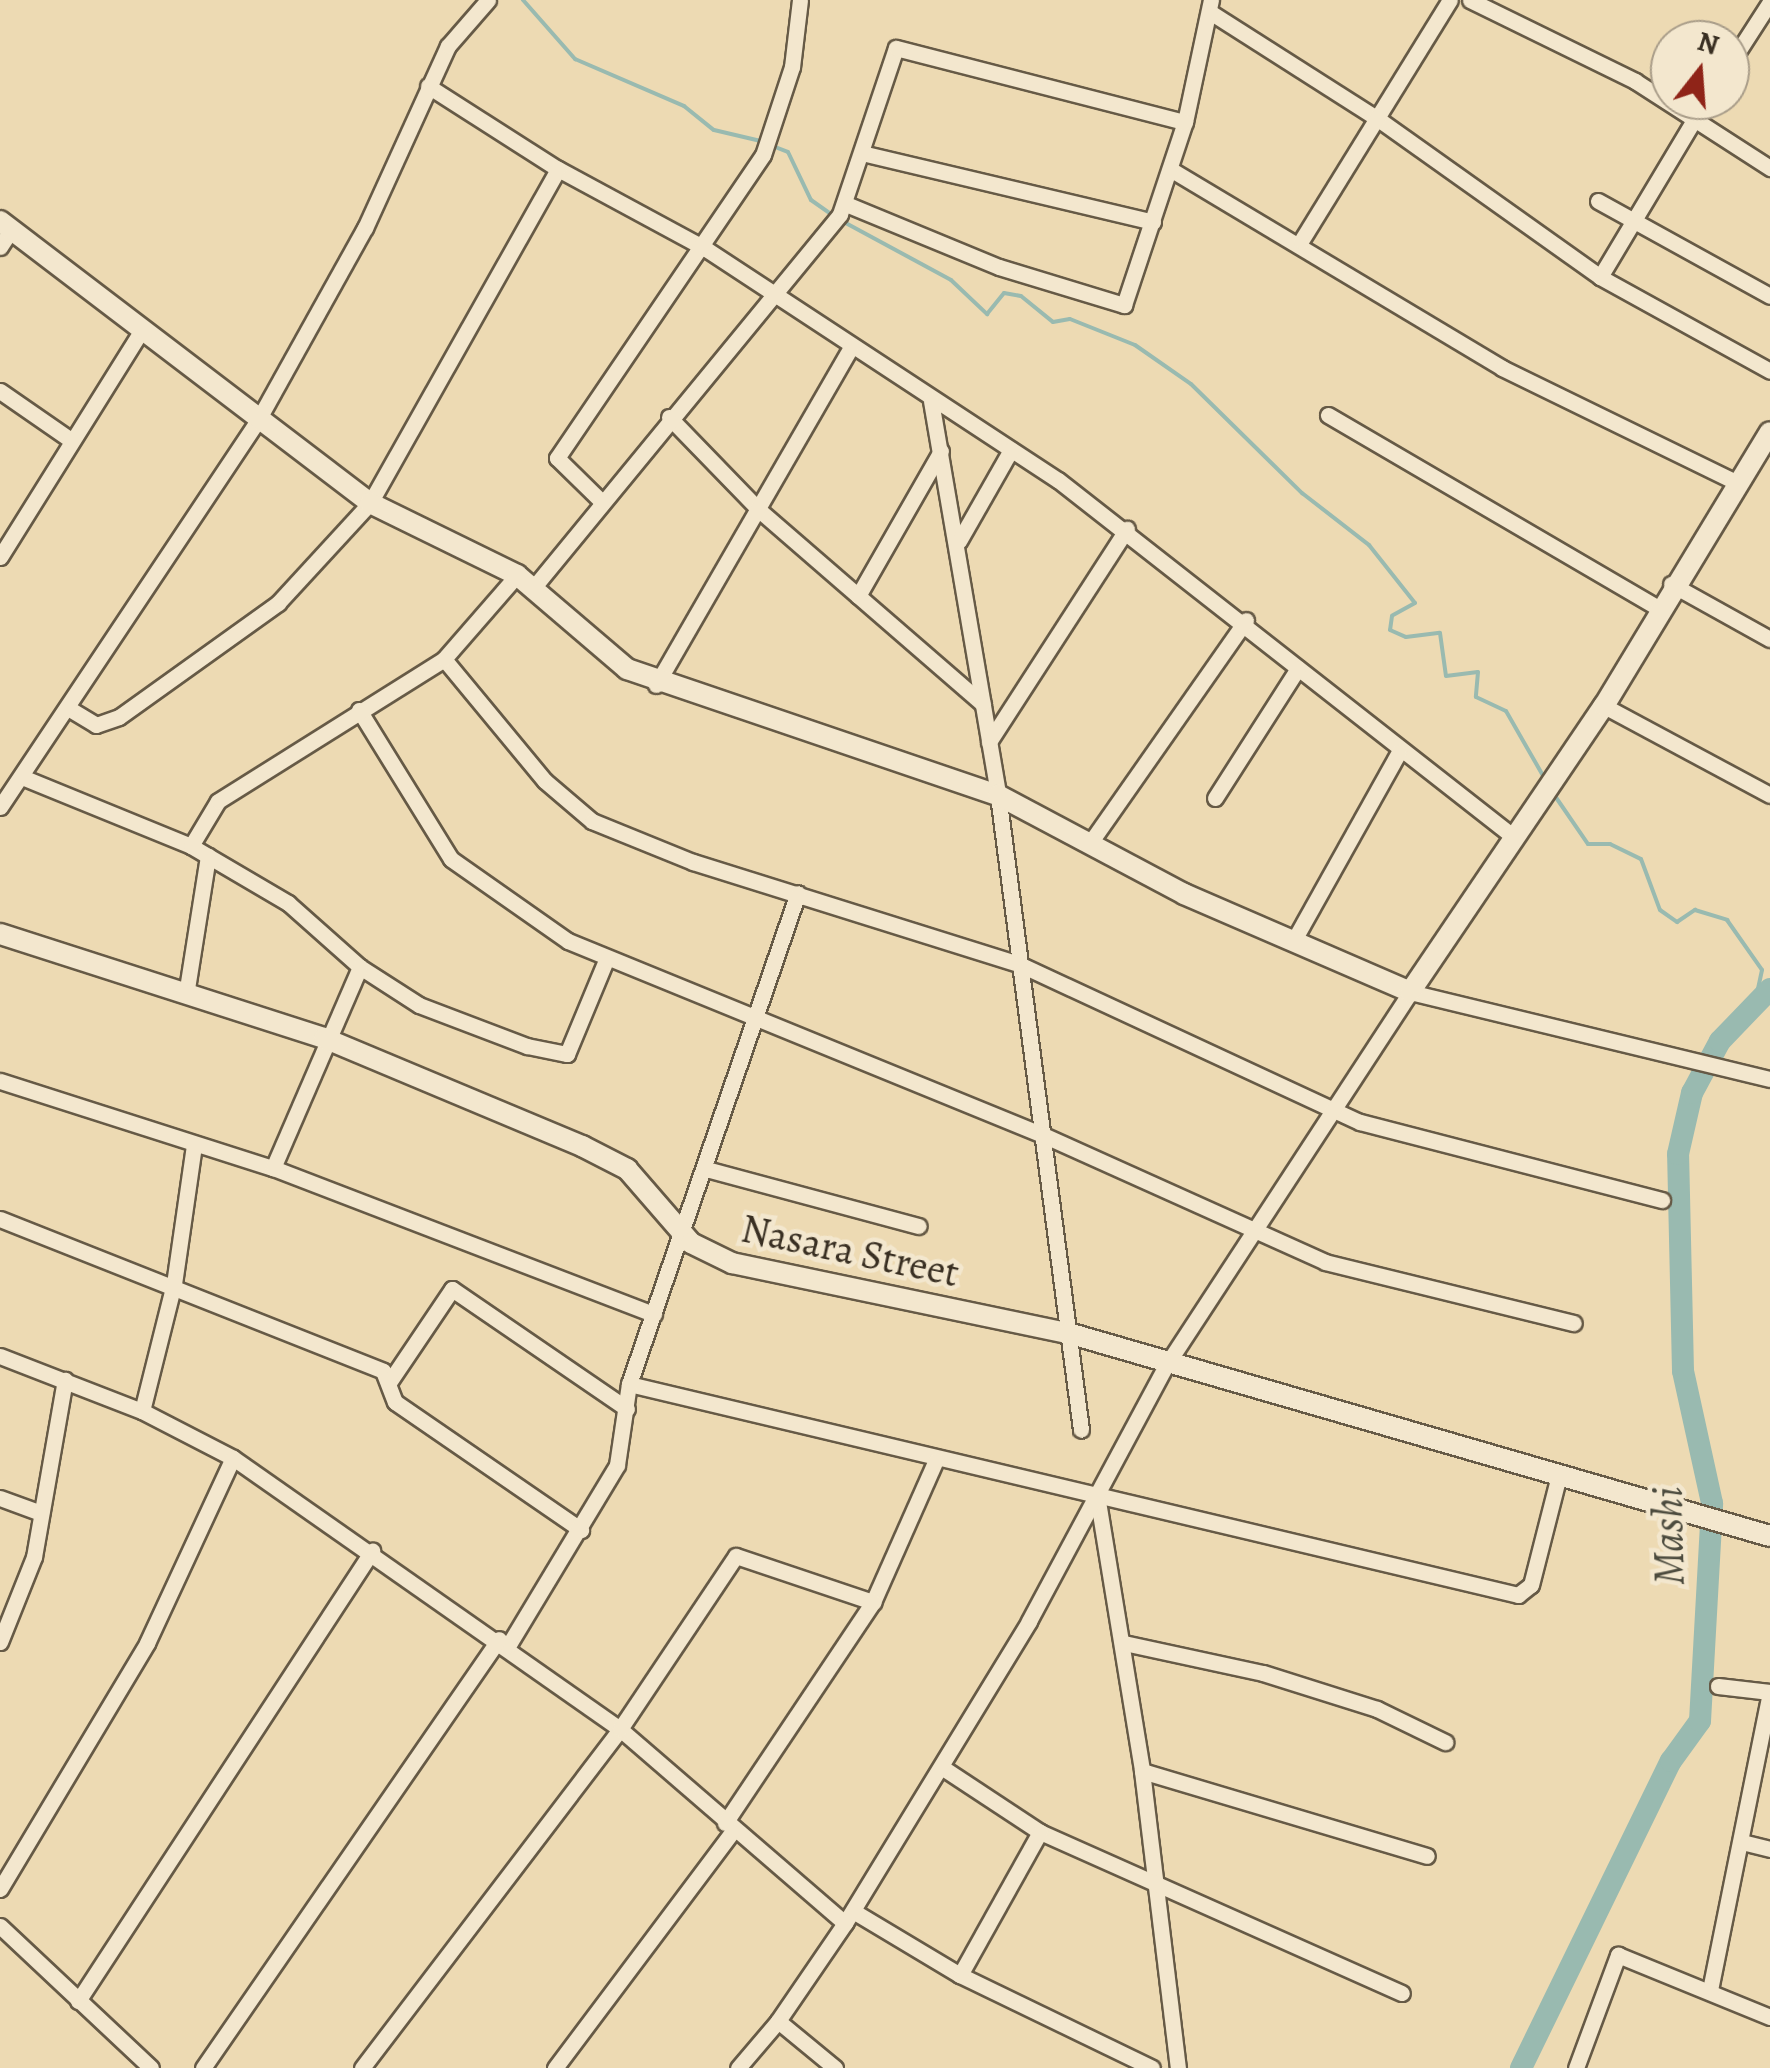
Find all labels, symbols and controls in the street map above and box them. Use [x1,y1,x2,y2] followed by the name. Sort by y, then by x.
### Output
[1650,20,1750,120] north arrow
[1693,22,1723,64] text: N
[737,1205,963,1297] street label: Nasara Street
[1642,1486,1694,1586] water label: Mashi

